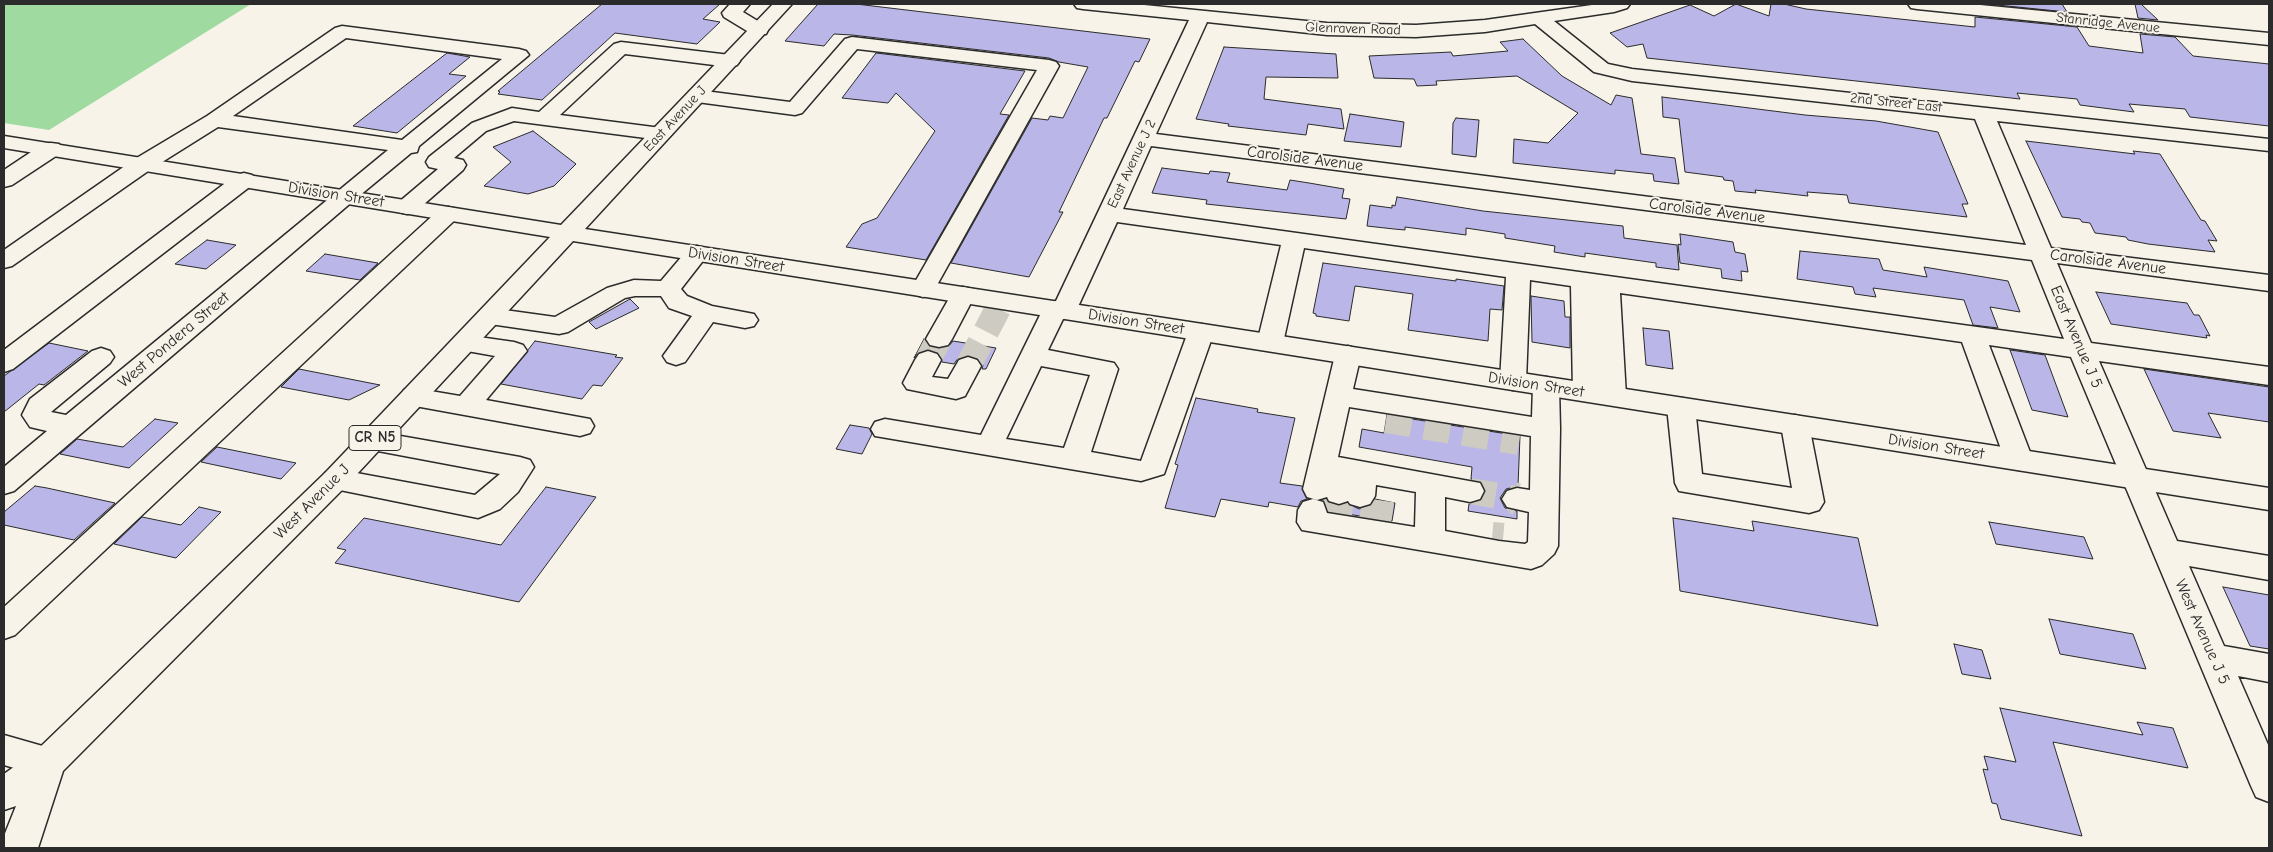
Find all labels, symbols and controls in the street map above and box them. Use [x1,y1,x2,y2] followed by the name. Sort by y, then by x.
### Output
[2055,9,2161,37] street label: Stanridge Avenue
[1305,19,1401,39] street label: Glenraven Road
[640,83,710,155] street label: East Avenue J
[1849,90,1943,116] street label: 2nd Street East
[1104,117,1160,211] street label: East Avenue J 2
[1246,142,1364,176] street label: Carolside Avenue
[287,178,385,212] street label: Division Street
[1648,194,1766,228] street label: Carolside Avenue
[687,243,785,277] street label: Division Street
[2049,245,2167,279] street label: Carolside Avenue
[2046,283,2106,391] street label: East Avenue J 5
[115,288,233,392] street label: West Pondera Street
[1087,305,1185,339] street label: Division Street
[1487,368,1585,402] street label: Division Street
[349,426,401,450] road number: CR N5
[1887,430,1985,464] street label: Division Street
[270,460,354,544] street label: West Avenue J
[2170,577,2234,687] street label: West Avenue J 5

